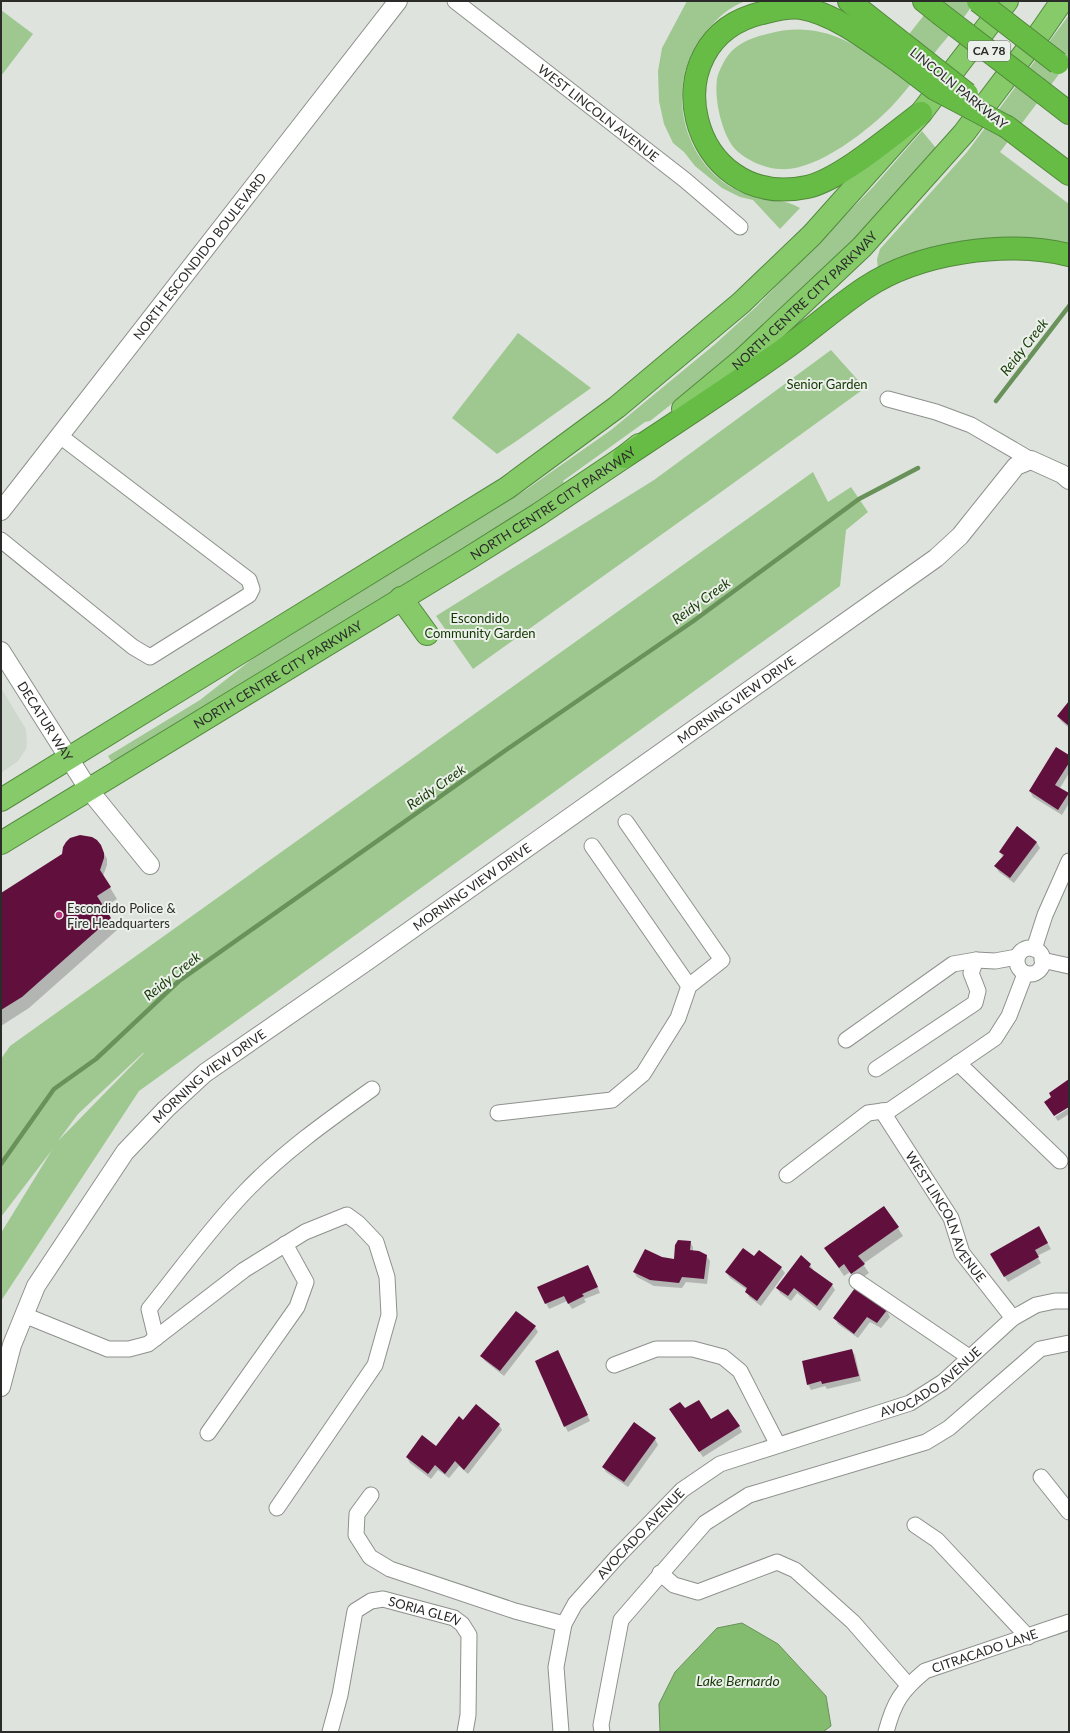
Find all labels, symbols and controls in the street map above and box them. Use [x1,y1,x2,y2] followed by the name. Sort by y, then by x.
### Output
[968,41,1010,61] road number: CA 78
[907,44,1012,133] street label: LINCOLN PARKWAY
[535,61,662,165] street label: WEST LINCOLN AVENUE
[129,169,269,343] street label: NORTH ESCONDIDO BOULEVARD
[728,227,881,373] street label: NORTH CENTRE CITY PARKWAY
[996,314,1051,379] water label: Reidy Creek
[786,376,868,392] park label: Senior Garden
[467,442,639,563] street label: NORTH CENTRE CITY PARKWAY
[668,574,733,627] water label: Reidy Creek
[424,610,536,641] park label: Escondido Community Garden
[190,617,366,732] street label: NORTH CENTRE CITY PARKWAY
[674,652,799,747] street label: MORNING VIEW DRIVE
[14,678,77,765] street label: DECATUR WAY
[403,760,469,813] water label: Reidy Creek
[410,839,534,934] street label: MORNING VIEW DRIVE
[67,900,176,931] place label: Escondido Police & Fire Headquarters
[54,910,64,920] marker: Escondido Police & Fire Headquarters
[140,947,204,1004] water label: Reidy Creek
[149,1025,269,1126] street label: MORNING VIEW DRIVE
[902,1148,990,1285] street label: WEST LINCOLN AVENUE
[878,1343,984,1420] street label: AVOCADO AVENUE
[593,1485,687,1582] street label: AVOCADO AVENUE
[387,1593,464,1629] street label: SORIA GLEN
[930,1625,1040,1676] street label: CITRACADO LANE
[696,1672,780,1689] water label: Lake Bernardo

